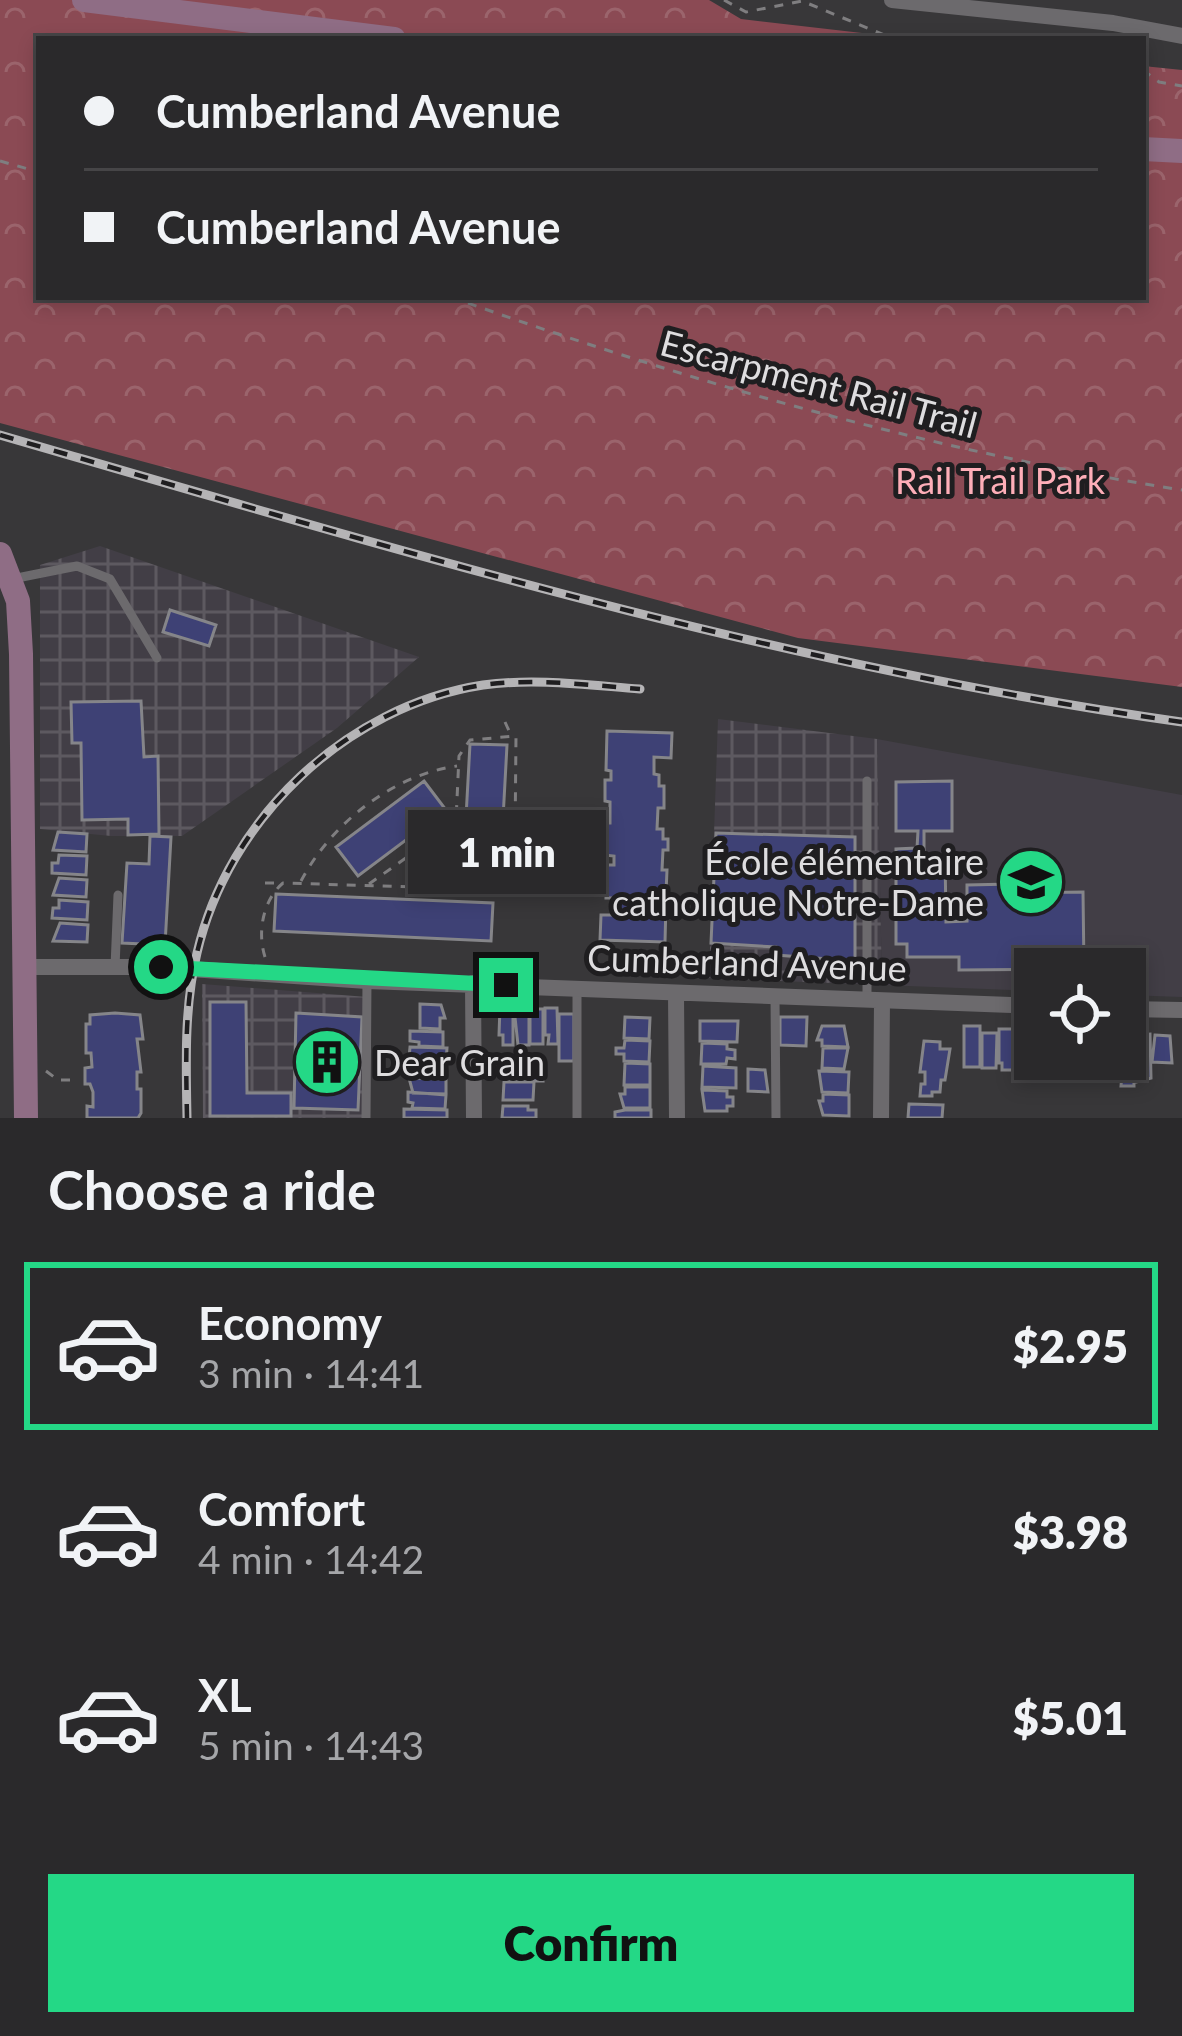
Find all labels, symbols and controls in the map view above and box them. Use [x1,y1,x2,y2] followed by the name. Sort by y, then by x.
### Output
[156,84,560,138] text: Cumberland Avenue
[156,200,560,254] text: Cumberland Avenue
[656,320,982,446] street label: Escarpment Rail Trail
[895,458,1106,502] park label: Rail Trail Park
[407,811,605,895] callout: 1 min
[458,829,556,875] text: 1 min
[612,839,984,924] place label: École élémentaire catholique Notre-Dame
[996,847,1066,917] school or university icon: École élémentaire catholique Notre-Dame
[587,934,907,990] street label: Cumberland Avenue
[134,940,188,994] route start
[1014,948,1146,1080] map controls
[1014,948,1146,1080] button: locate
[479,958,533,1012] route end
[292,1027,362,1097] building icon: Dear Grain
[374,1040,545,1084] place label: Dear Grain
[48,1157,376,1222] text: Choose a ride
[54,1292,162,1400] icon: car
[198,1296,382,1350] text: Economy
[1013,1319,1128,1373] text: $2.95
[198,1350,424,1396] text: 3 min · 14:41
[54,1478,162,1586] icon: car
[198,1482,365,1536] text: Comfort
[1013,1505,1128,1559] text: $3.98
[198,1536,424,1582] text: 4 min · 14:42
[54,1664,162,1772] icon: car
[198,1668,252,1722] text: XL
[1013,1691,1128,1745] text: $5.01
[198,1722,424,1768] text: 5 min · 14:43
[48,1874,1134,2012] button: Confirm

